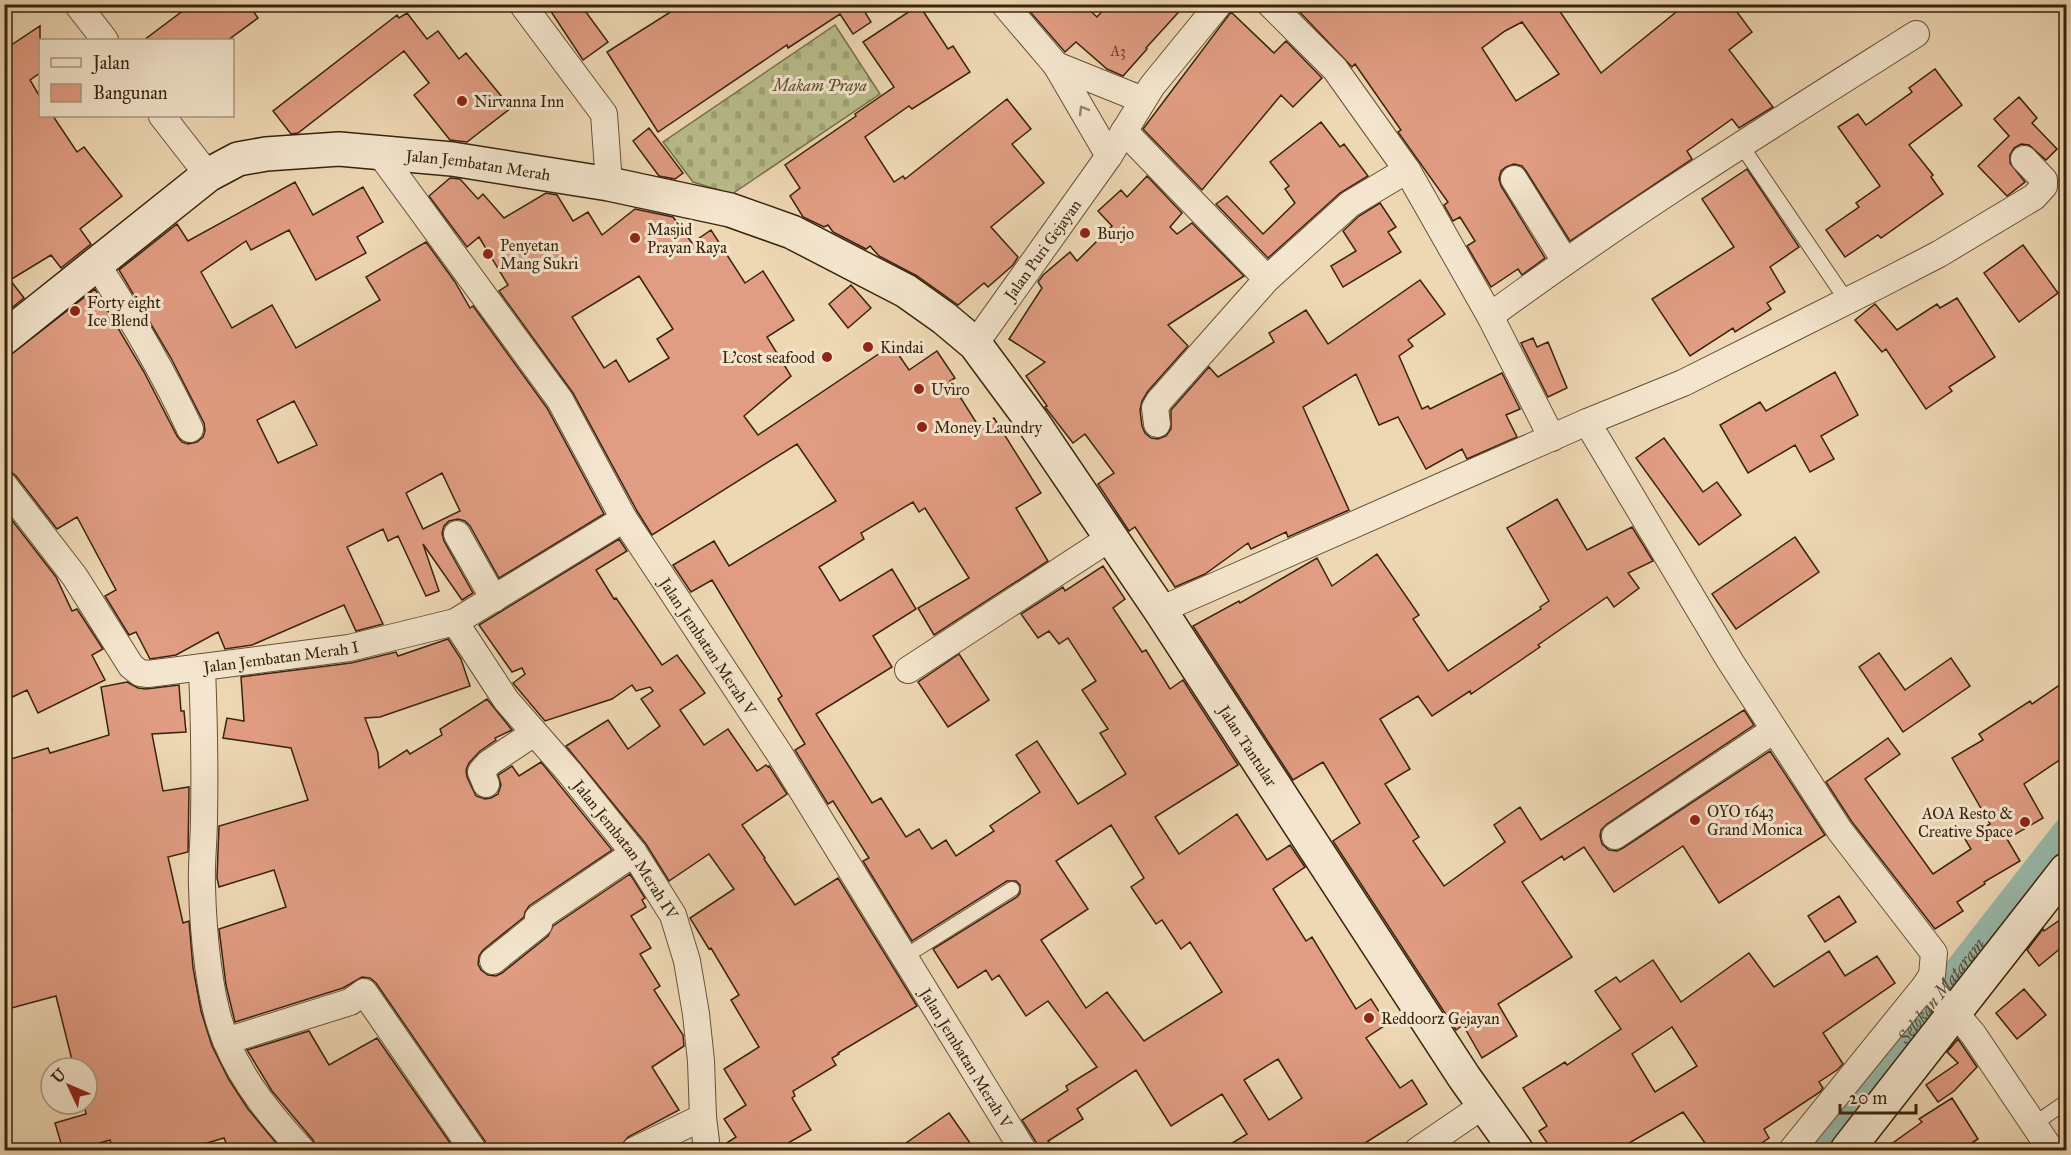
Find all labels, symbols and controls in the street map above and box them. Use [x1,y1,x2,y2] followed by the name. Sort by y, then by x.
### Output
[39,39,234,117] legend
[1109,43,1126,60] house number: A3
[91,52,130,75] text: Jalan
[771,76,867,95] park label: Makam Praya
[93,82,168,105] text: Bangunan
[474,92,565,111] place label: Nirvanna Inn
[455,94,469,108] marker: Nirvanna Inn
[1078,106,1090,116] one-way arrow
[403,145,552,184] street label: Jalan Jembatan Merah
[999,195,1085,306] street label: Jalan Puri Gejayan
[647,220,727,257] place label: Masjid Prayan Raya
[1097,224,1134,243] place label: Burjo
[1078,226,1092,240] marker: Burjo
[628,231,642,245] marker: Masjid Prayan Raya
[500,236,579,274] place label: Penyetan Mang Sukri
[481,247,495,261] marker: Penyetan Mang Sukri
[87,293,161,330] place label: Forty eight Ice Blend
[68,304,82,318] marker: Forty eight Ice Blend
[880,338,924,357] place label: Kindai
[861,340,875,354] marker: Kindai
[722,348,815,367] place label: L'cost seafood
[820,350,834,364] marker: L'cost seafood
[931,380,970,399] place label: Uviro
[912,382,926,396] marker: Uviro
[934,418,1042,437] place label: Money Laundry
[915,420,929,434] marker: Money Laundry
[654,572,761,719] street label: Jalan Jembatan Merah V
[200,636,361,677] street label: Jalan Jembatan Merah I
[1213,700,1282,790] street label: Jalan Tantular
[567,774,683,923] street label: Jalan Jembatan Merah IV
[1707,802,1803,839] place label: OYO 1643 Grand Monica
[1918,804,2013,841] place label: AOA Resto & Creative Space
[1688,813,1702,827] marker: OYO 1643 Grand Monica
[2018,815,2032,829] marker: AOA Resto & Creative Space
[1892,933,1990,1049] water label: Selokan Mataram
[914,983,1017,1132] street label: Jalan Jembatan Merah V
[1381,1009,1500,1028] place label: Reddoorz Gejayan
[1362,1011,1376,1025] marker: Reddoorz Gejayan
[39,1056,99,1116] north arrow
[47,1065,70,1087] text: U
[1840,1077,1916,1115] scale bar
[1849,1087,1887,1109] text: 20 m

